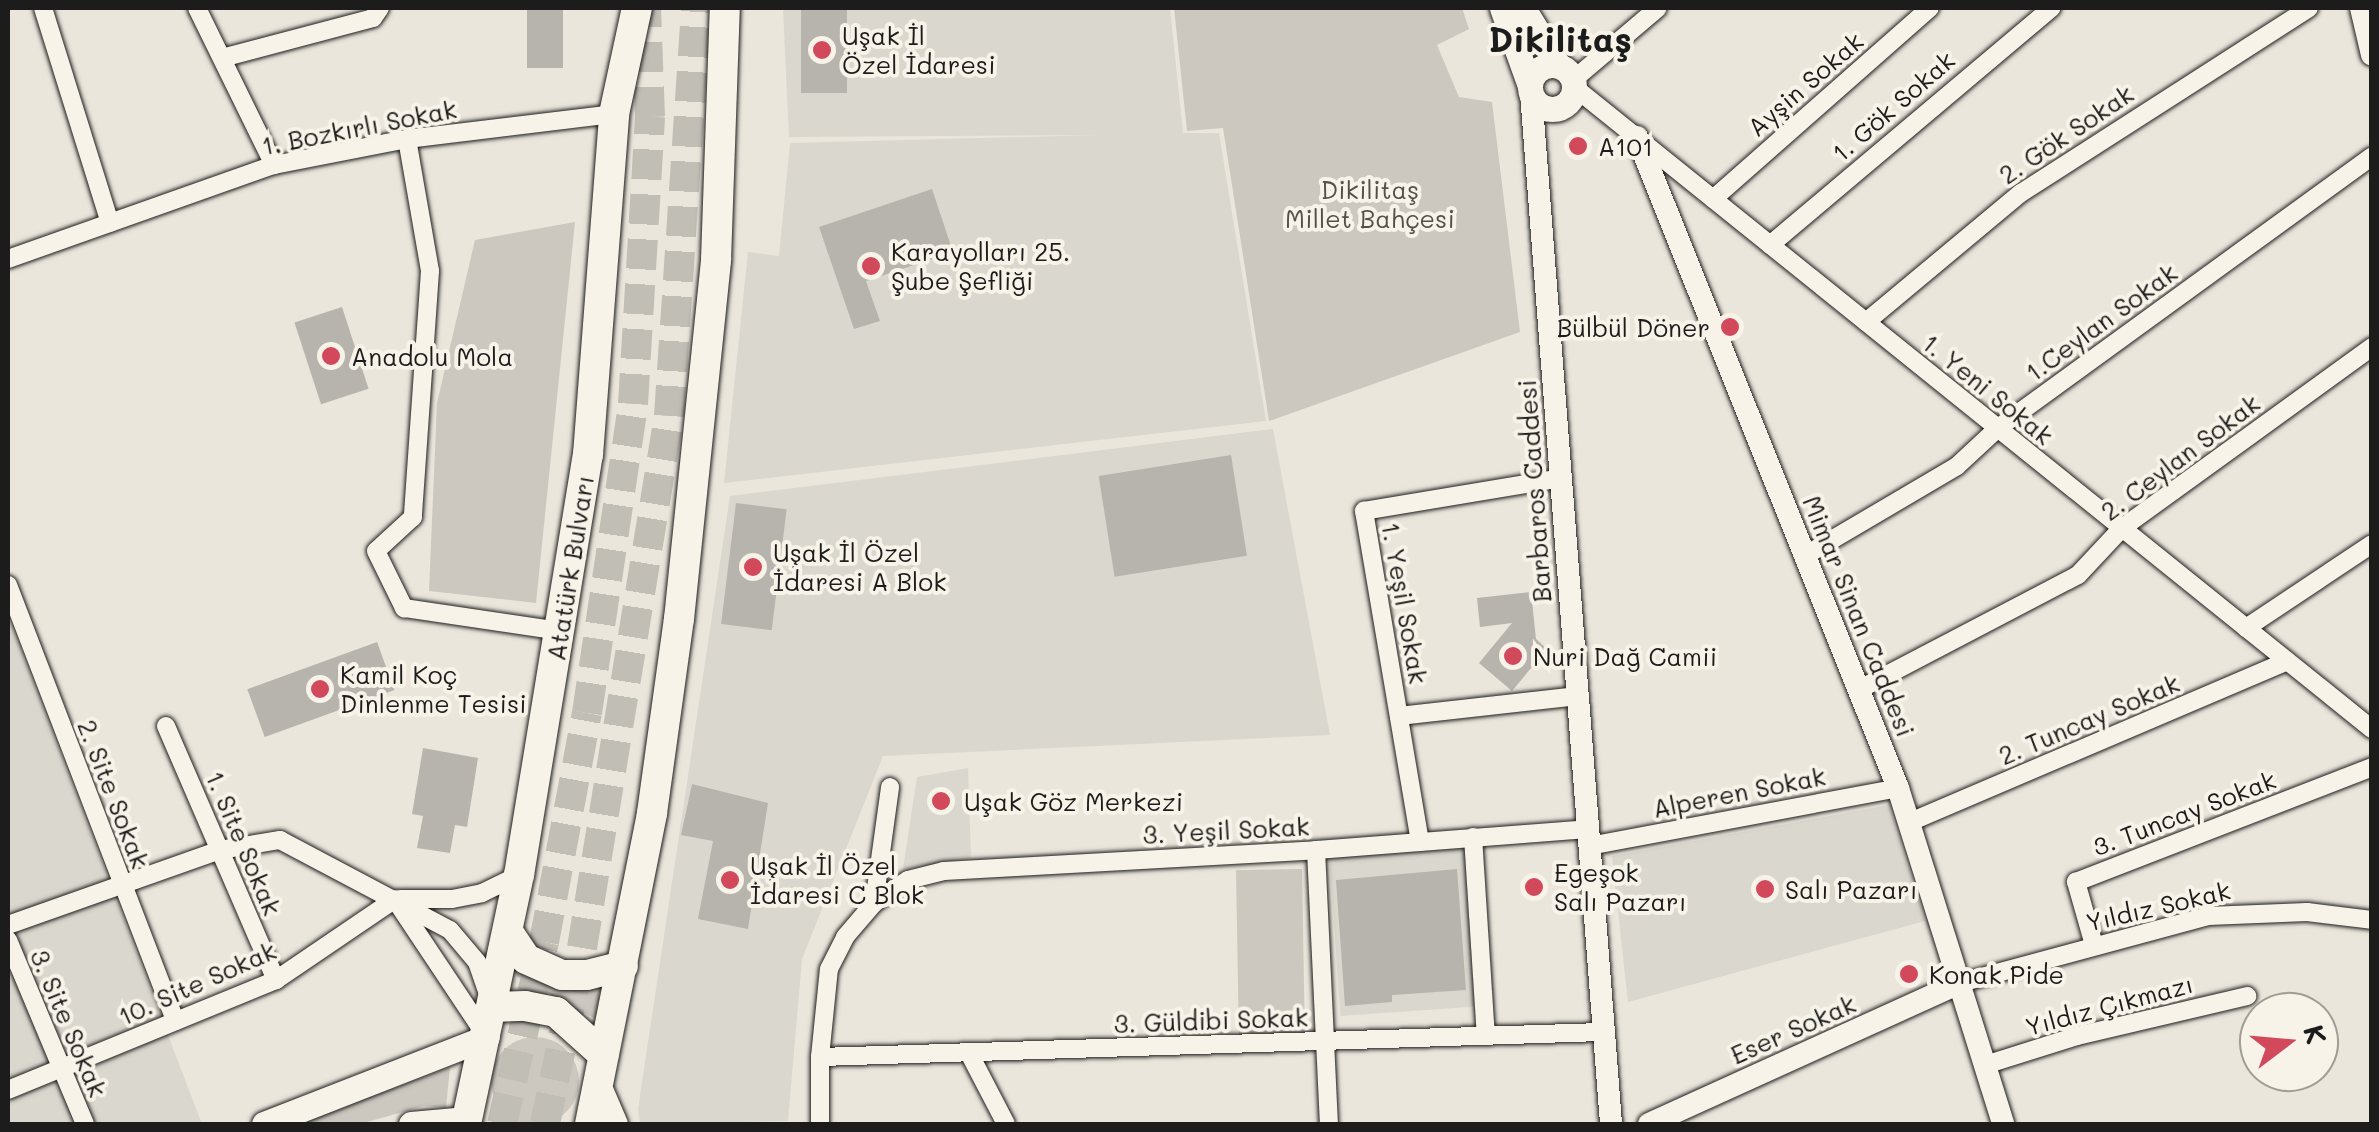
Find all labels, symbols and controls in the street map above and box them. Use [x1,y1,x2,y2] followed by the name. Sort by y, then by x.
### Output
[1488,17,1632,59] district label: Dikilitaş
[842,21,996,80] place label: Uşak İl Özel İdaresi
[1741,26,1869,142] street label: Ayşin Sokak
[811,39,833,61] marker: Uşak İl Özel İdaresi
[1826,45,1960,167] street label: 1. Gök Sokak
[1993,78,2139,190] street label: 2. Gök Sokak
[259,93,459,161] street label: 1. Bozkırlı Sokak
[1598,131,1653,161] place label: A101
[1567,135,1589,157] marker: A101
[1285,175,1455,234] park label: Dikilitaş Millet Bahçesi
[891,237,1070,296] place label: Karayolları 25. Şube Şefliği
[860,255,882,277] marker: Karayolları 25. Şube Şefliği
[2020,257,2182,387] street label: 1.Ceylan Sokak
[1557,312,1710,342] place label: Bülbül Döner
[1719,316,1741,338] marker: Bülbül Döner
[1917,327,2059,451] street label: 1. Yeni Sokak
[351,341,513,371] place label: Anadolu Mola
[320,345,342,367] marker: Anadolu Mola
[1511,379,1557,603] street label: Barbaros Caddesi
[2095,388,2265,526] street label: 2. Ceylan Sokak
[541,473,599,663] street label: Atatürk Bulvarı
[1797,491,1921,741] street label: Mimar Sinan Caddesi
[1376,520,1434,686] street label: 1. Yeşil Sokak
[773,538,946,597] place label: Uşak İl Özel İdaresi A Blok
[742,556,764,578] marker: Uşak İl Özel İdaresi A Blok
[1533,641,1717,671] place label: Nuri Dağ Camii
[1502,645,1524,667] marker: Nuri Dağ Camii
[340,660,527,719] place label: Kamil Koç Dinlenme Tesisi
[1994,667,2184,771] street label: 2. Tuncay Sokak
[309,678,331,700] marker: Kamil Koç Dinlenme Tesisi
[72,716,156,872] street label: 2. Site Sokak
[1650,761,1828,823] street label: Alperen Sokak
[2088,764,2280,862] street label: 3. Tuncay Sokak
[200,766,288,920] street label: 1. Site Sokak
[964,786,1183,816] place label: Uşak Göz Merkezi
[928,788,954,814] marker: Uşak Göz Merkezi
[1142,811,1310,849] street label: 3. Yeşil Sokak
[750,851,924,910] place label: Uşak İl Özel İdaresi C Blok
[1554,858,1686,917] place label: Egeşok Salı Pazarı
[719,869,741,891] marker: Uşak İl Özel İdaresi C Blok
[1785,874,1917,904] place label: Salı Pazarı
[2083,875,2233,937] street label: Yıldız Sokak
[1523,876,1545,898] marker: Egeşok Salı Pazarı
[1754,878,1776,900] marker: Salı Pazarı
[114,935,280,1031] street label: 10. Site Sokak
[24,945,114,1101] street label: 3. Site Sokak
[1929,959,2064,989] place label: Konak Pide
[1898,963,1920,985] marker: Konak Pide
[2022,968,2196,1042] street label: Yıldız Çıkmazı
[1726,988,1860,1070] street label: Eser Sokak
[2239,992,2339,1092] north arrow
[1113,1002,1309,1038] street label: 3. Güldibi Sokak
[2296,1020,2336,1048] text: K

